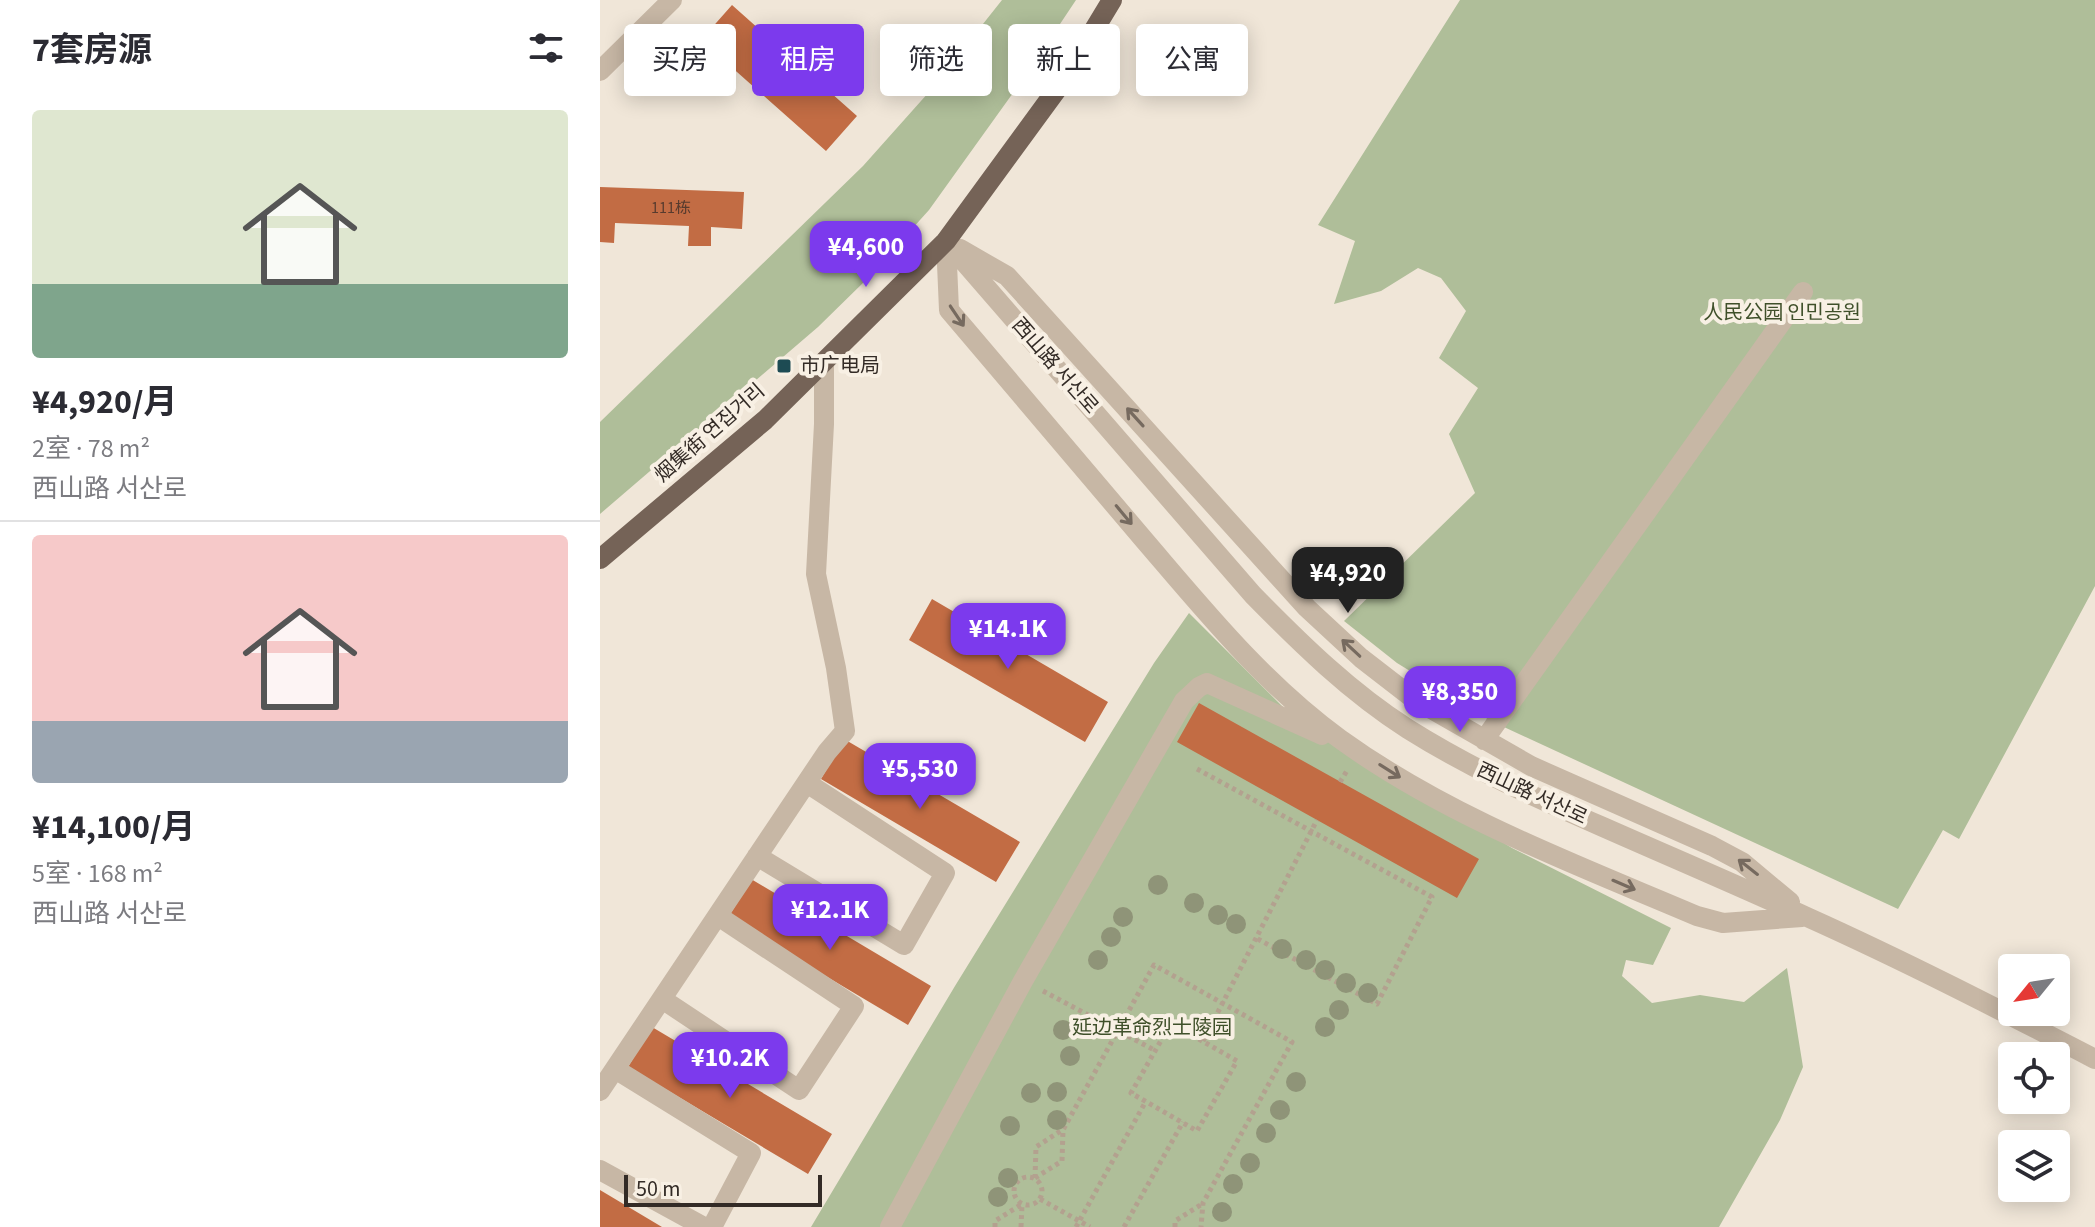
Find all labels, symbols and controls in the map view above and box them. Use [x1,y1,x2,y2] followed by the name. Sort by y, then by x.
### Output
[624,24,736,96] chip: 买房
[752,24,864,96] chip: 租房
[880,24,992,96] chip: 筛选
[1008,24,1120,96] chip: 新上
[1136,24,1248,96] chip: 公寓
[32,26,152,75] text: 7套房源
[524,26,568,70] icon: filters
[228,162,372,306] icon: home
[651,197,691,219] house number: 111栋
[801,221,931,289] pin: ¥4,600
[828,228,904,265] text: ¥4,600
[1703,299,1861,327] park label: 人民公园 인민공원
[948,305,965,327] one-way arrow
[1005,312,1105,420] street label: 西山路 서산로
[800,352,880,380] place label: 市广电局
[775,357,793,375] marker: 市广电局
[649,377,771,489] street label: 烟集街 연집거리
[32,378,178,427] text: ¥4,920/月
[1126,408,1144,428] one-way arrow
[32,430,150,467] text: 2室 · 78 m²
[32,470,187,507] text: 西山路 서산로
[1114,504,1132,525] one-way arrow
[1283,547,1413,615] pin: ¥4,920
[1310,554,1386,591] text: ¥4,920
[228,587,372,731] icon: home
[943,603,1073,671] pin: ¥14.1K
[969,610,1047,647] text: ¥14.1K
[1341,640,1361,658] one-way arrow
[1395,666,1525,734] pin: ¥8,350
[1422,673,1498,710] text: ¥8,350
[855,743,985,811] pin: ¥5,530
[882,750,958,787] text: ¥5,530
[1472,756,1592,832] street label: 西山路 서산로
[1378,764,1401,780] one-way arrow
[32,803,195,852] text: ¥14,100/月
[32,855,163,892] text: 5室 · 168 m²
[1738,859,1759,876] one-way arrow
[1611,878,1635,893] one-way arrow
[765,884,895,952] pin: ¥12.1K
[791,891,869,928] text: ¥12.1K
[32,895,187,932] text: 西山路 서산로
[1998,954,2070,1026] north arrow
[1998,954,2070,1202] map controls
[1072,1014,1232,1042] park label: 延边革命烈士陵园
[665,1032,795,1100] pin: ¥10.2K
[691,1039,769,1076] text: ¥10.2K
[1998,1042,2070,1114] button: locate
[1998,1130,2070,1202] button: layers
[624,1171,822,1207] scale bar
[636,1173,681,1205] text: 50 m

